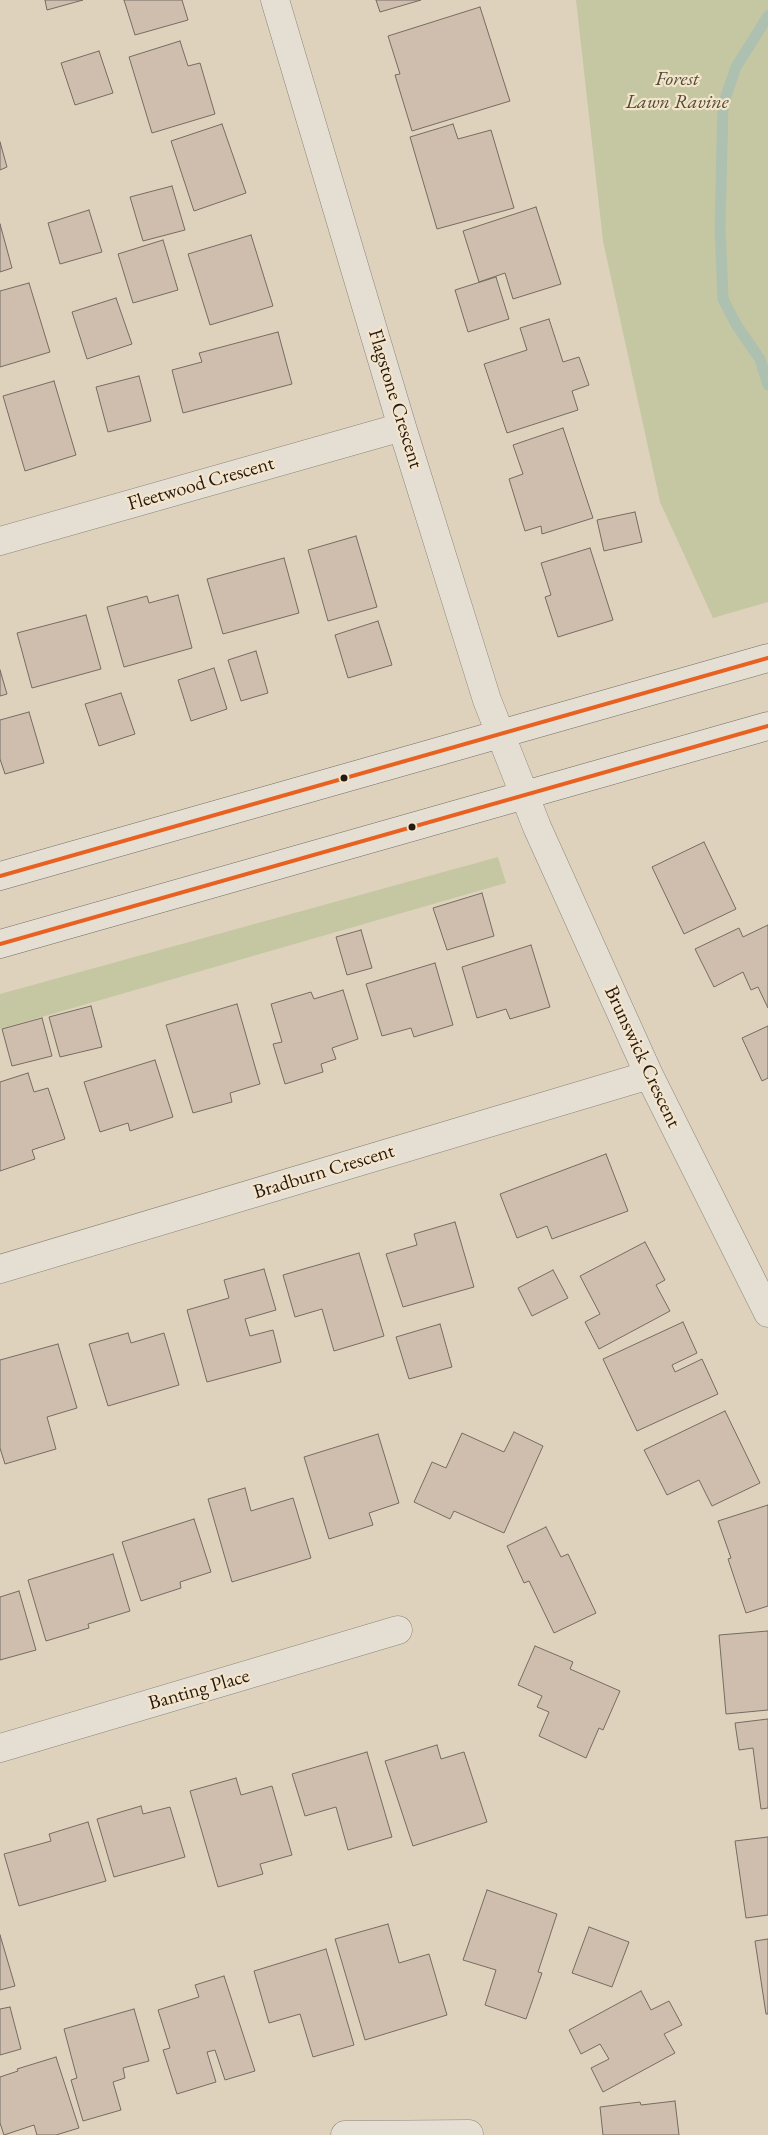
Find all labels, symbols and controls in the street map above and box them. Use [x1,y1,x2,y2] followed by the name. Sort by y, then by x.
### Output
[625,68,729,115] park label: Forest Lawn Ravine
[362,327,428,471] street label: Flagstone Crescent
[125,452,277,516] street label: Fleetwood Crescent
[339,773,349,783] unlabelled marker
[407,822,417,832] unlabelled marker
[599,982,685,1132] street label: Brunswick Crescent
[251,1139,397,1205] street label: Bradburn Crescent
[146,1664,252,1716] street label: Banting Place

